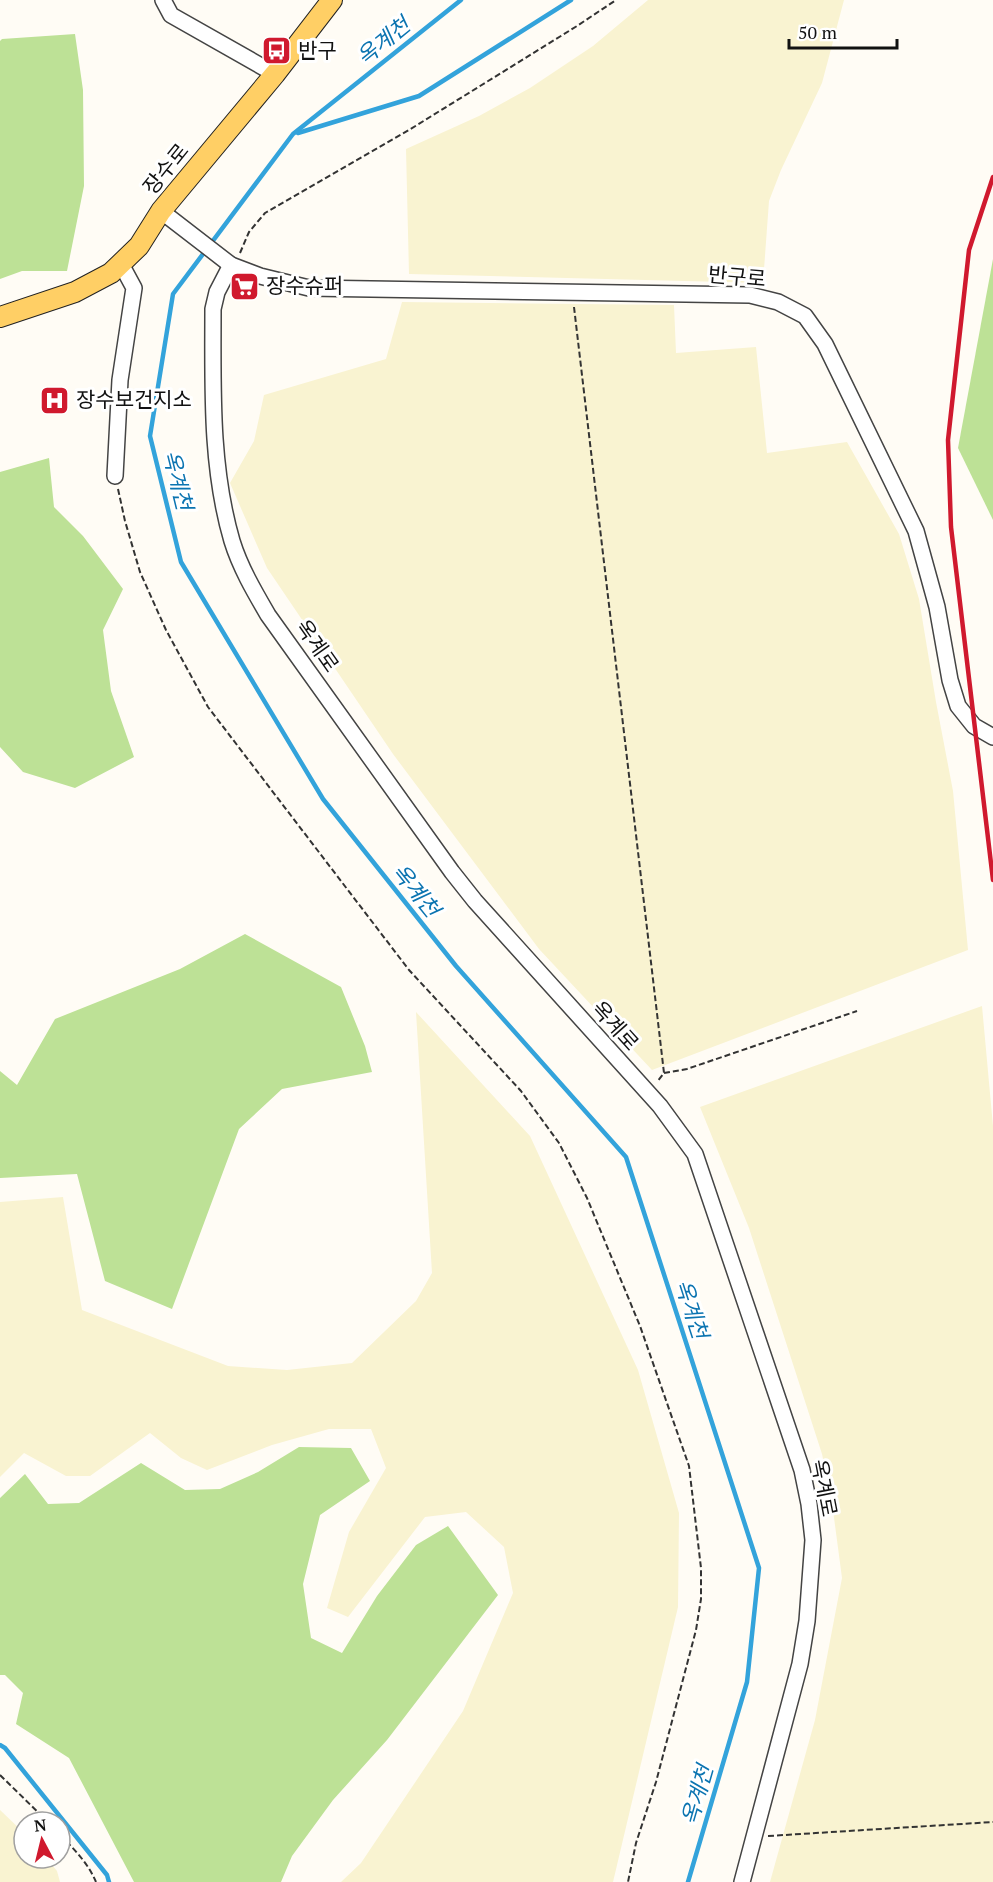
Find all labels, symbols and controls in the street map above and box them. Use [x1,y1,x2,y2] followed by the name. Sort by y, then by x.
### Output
[350,9,418,71] water label: 옥계천
[789,12,897,50] scale bar
[798,20,838,44] text: 50 m
[261,35,293,67] bus stop icon: 반구
[298,36,337,64] place label: 반구
[136,137,194,200] street label: 장수로
[707,260,767,292] street label: 반구로
[229,270,261,302] supermarket icon: 장수슈퍼
[266,271,343,299] place label: 장수슈퍼
[39,384,71,416] hospital icon: 장수보건지소
[76,385,192,413] place label: 장수보건지소
[157,447,201,516] water label: 옥계천
[290,614,346,677] street label: 옥계로
[386,857,448,925] water label: 옥계천
[586,994,646,1056] street label: 옥계로
[669,1275,716,1345] water label: 옥계천
[806,1457,844,1519] street label: 옥계로
[674,1759,720,1828] water label: 옥계천
[12,1810,72,1870] north arrow
[33,1813,48,1837] text: N

